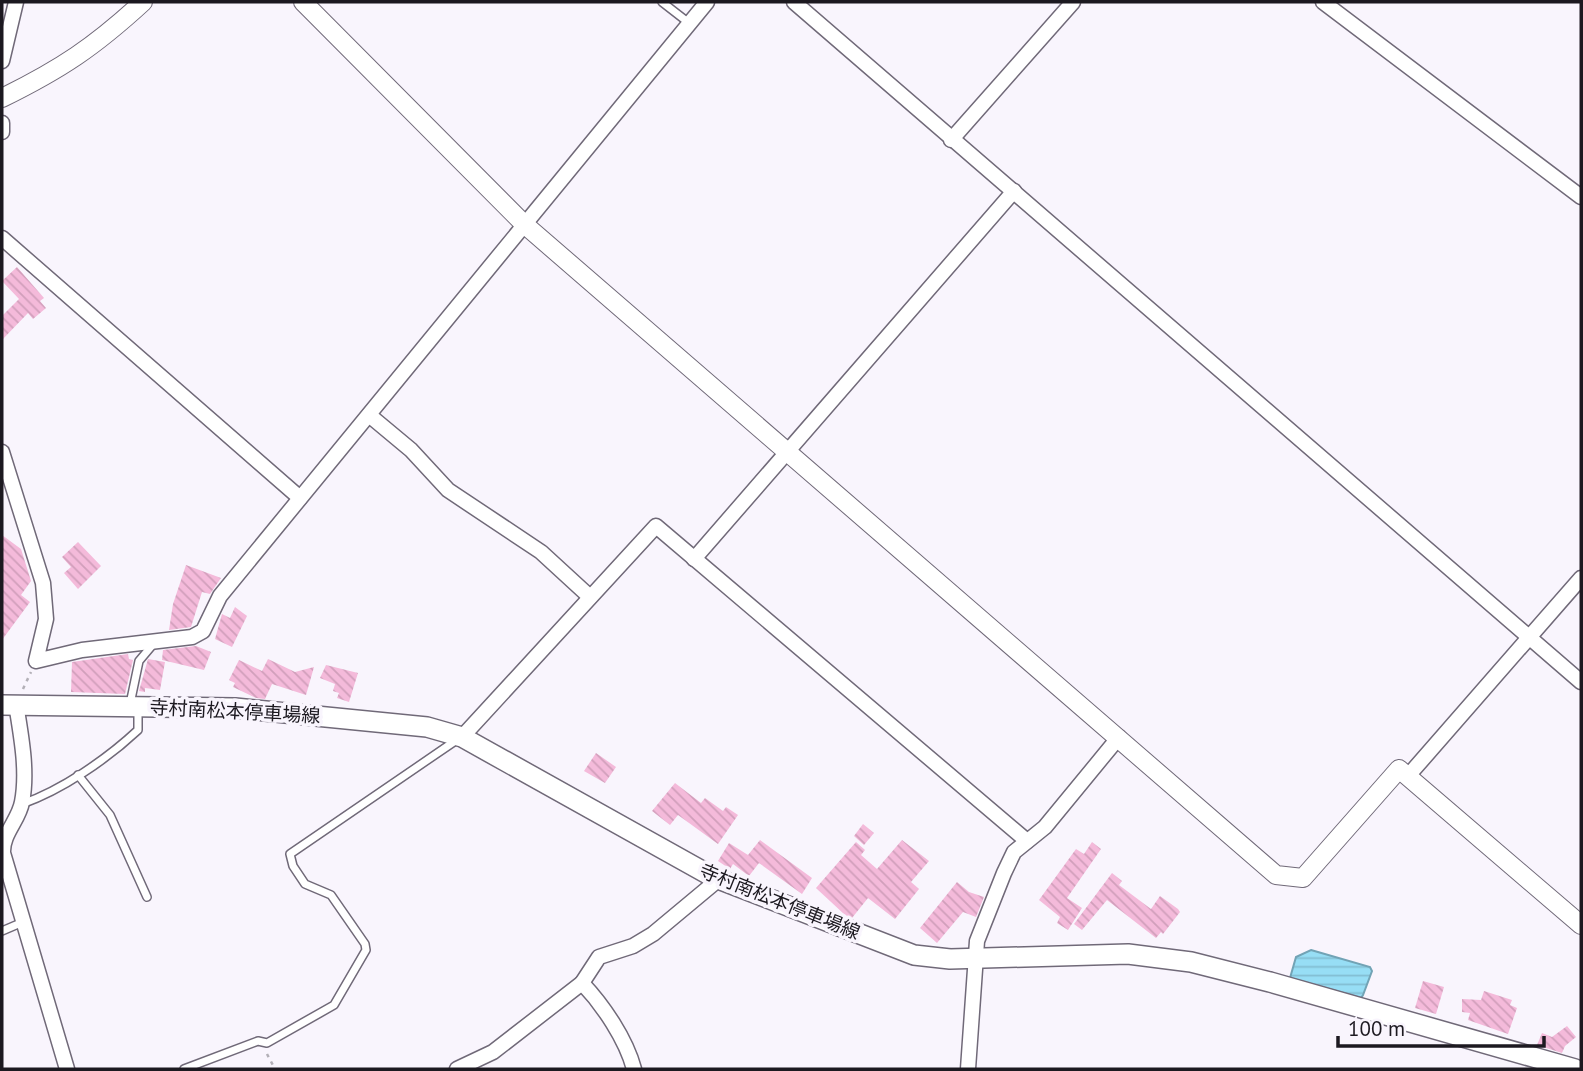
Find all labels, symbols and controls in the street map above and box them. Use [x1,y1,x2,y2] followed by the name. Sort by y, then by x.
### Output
[149,695,321,727] street label: 寺村南松本停車場線
[696,858,864,944] street label: 寺村南松本停車場線
[1338,1004,1544,1048] scale bar
[1348,1015,1405,1042] text: 100 m

